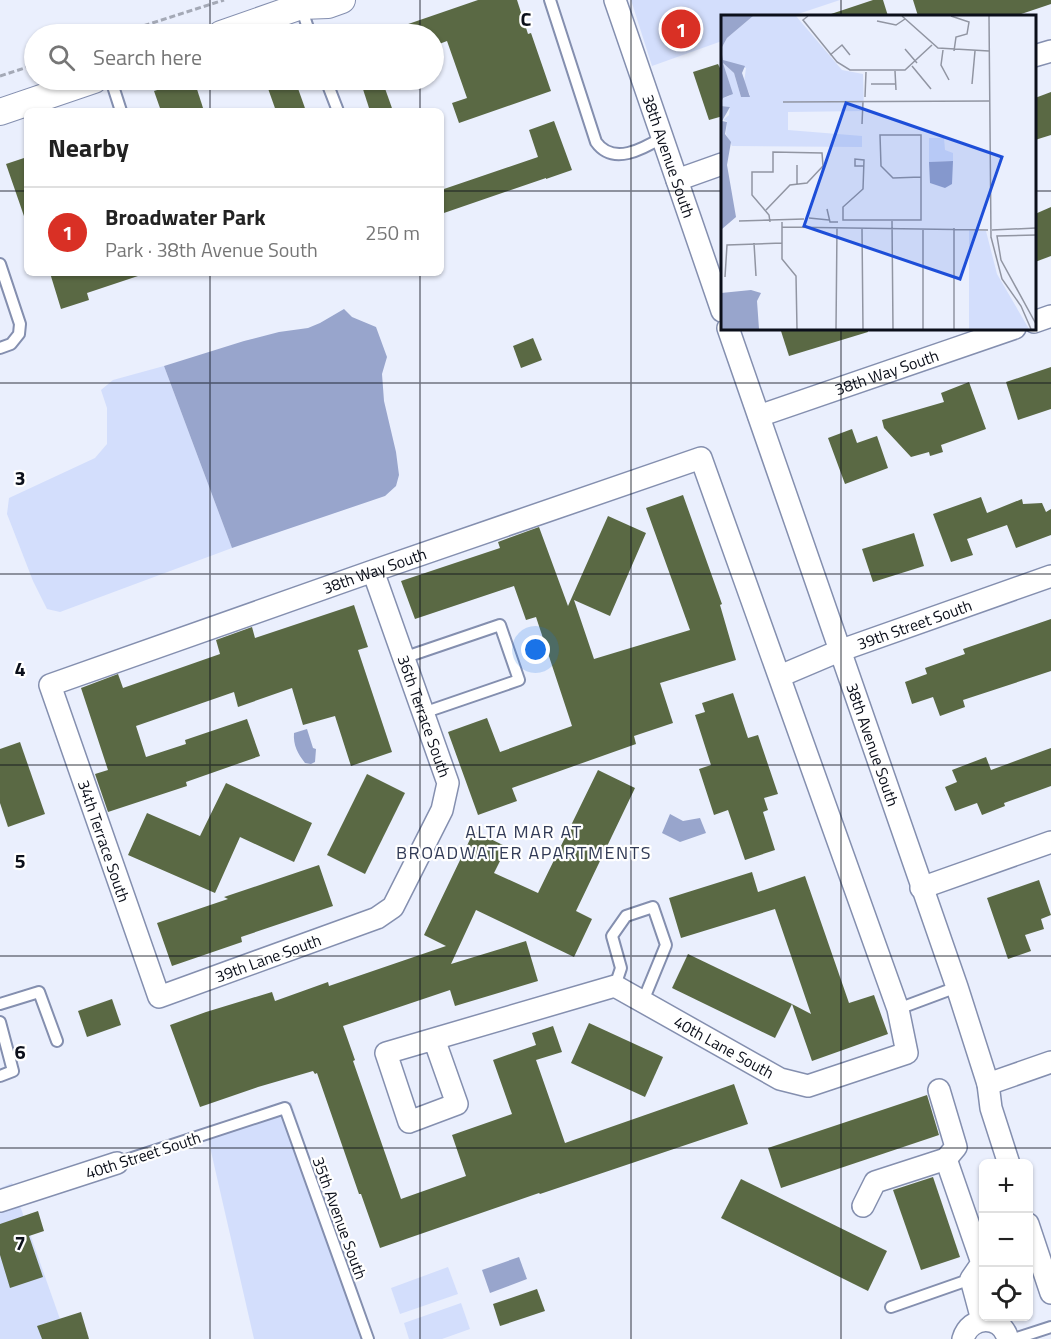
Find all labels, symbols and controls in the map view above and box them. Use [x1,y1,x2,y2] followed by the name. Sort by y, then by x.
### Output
[521,3,532,34] text: C
[662,6,700,51] pin: 1
[721,15,1036,330] inset map
[24,24,444,90] search box
[93,40,202,74] text: Search here
[45,41,78,74] icon: search
[636,91,701,221] street label: 38th Avenue South
[48,128,129,167] text: Nearby
[105,200,266,234] text: Broadwater Park
[62,217,73,248] text: 1
[365,217,420,248] text: 250 m
[105,234,318,265] text: Park · 38th Avenue South
[831,343,942,401] street label: 38th Way South
[14,462,26,493] text: 3
[319,541,430,600] street label: 38th Way South
[854,593,975,656] street label: 39th Street South
[521,635,550,664] your location
[392,652,457,781] street label: 36th Terrace South
[14,653,26,684] text: 4
[840,680,905,810] street label: 38th Avenue South
[72,777,136,905] street label: 34th Terrace South
[396,818,652,866] district label: ALTA MAR AT BROADWATER APARTMENTS
[14,845,26,876] text: 5
[212,928,324,988] street label: 39th Lane South
[669,1010,779,1084] street label: 40th Lane South
[14,1036,26,1067] text: 6
[82,1125,204,1185] street label: 40th Street South
[307,1153,373,1283] street label: 35th Avenue South
[979,1159,1033,1321] map controls
[979,1159,1033,1213] button: +
[979,1213,1033,1267] button: −
[14,1227,26,1258] text: 7
[979,1267,1033,1321] button: locate

